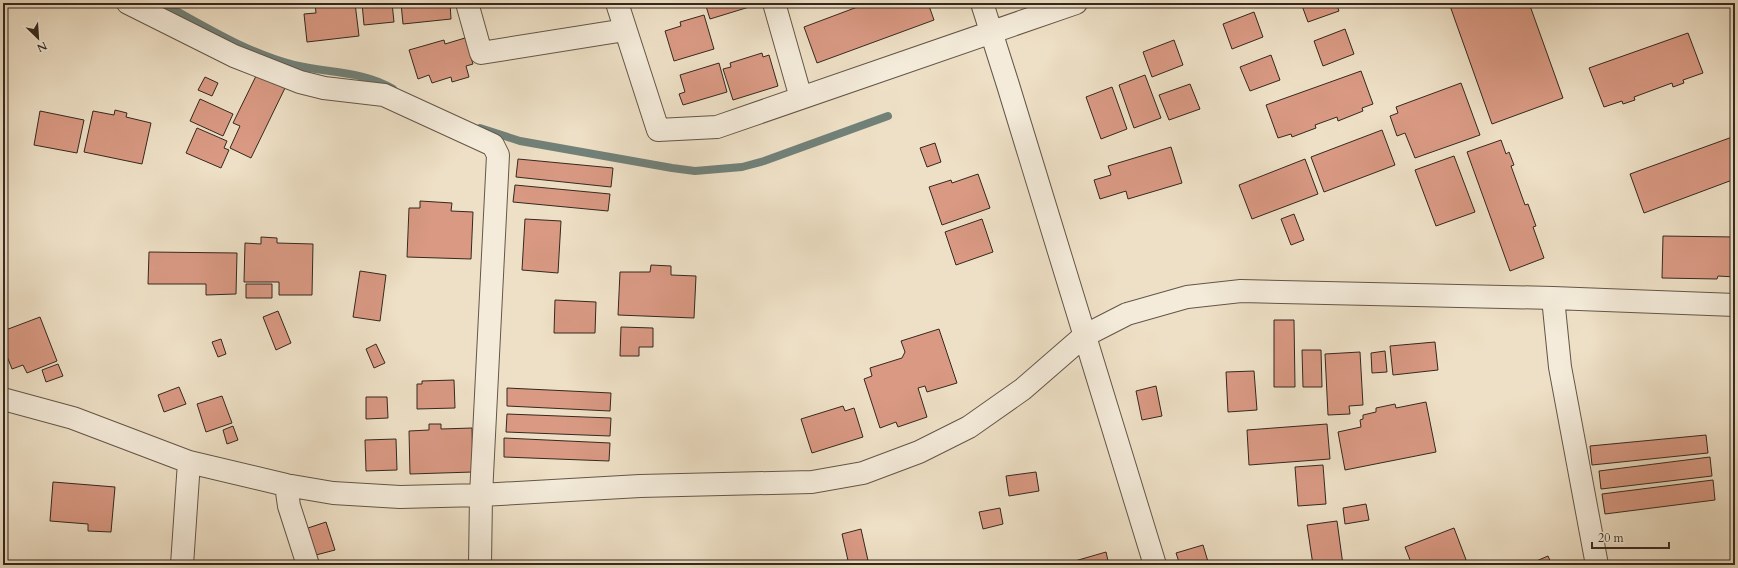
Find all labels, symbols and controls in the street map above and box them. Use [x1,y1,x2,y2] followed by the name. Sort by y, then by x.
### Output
[18,18,58,58] north arrow
[34,38,50,56] text: N
[1592,524,1669,550] scale bar
[1598,530,1625,546] text: 20 m

